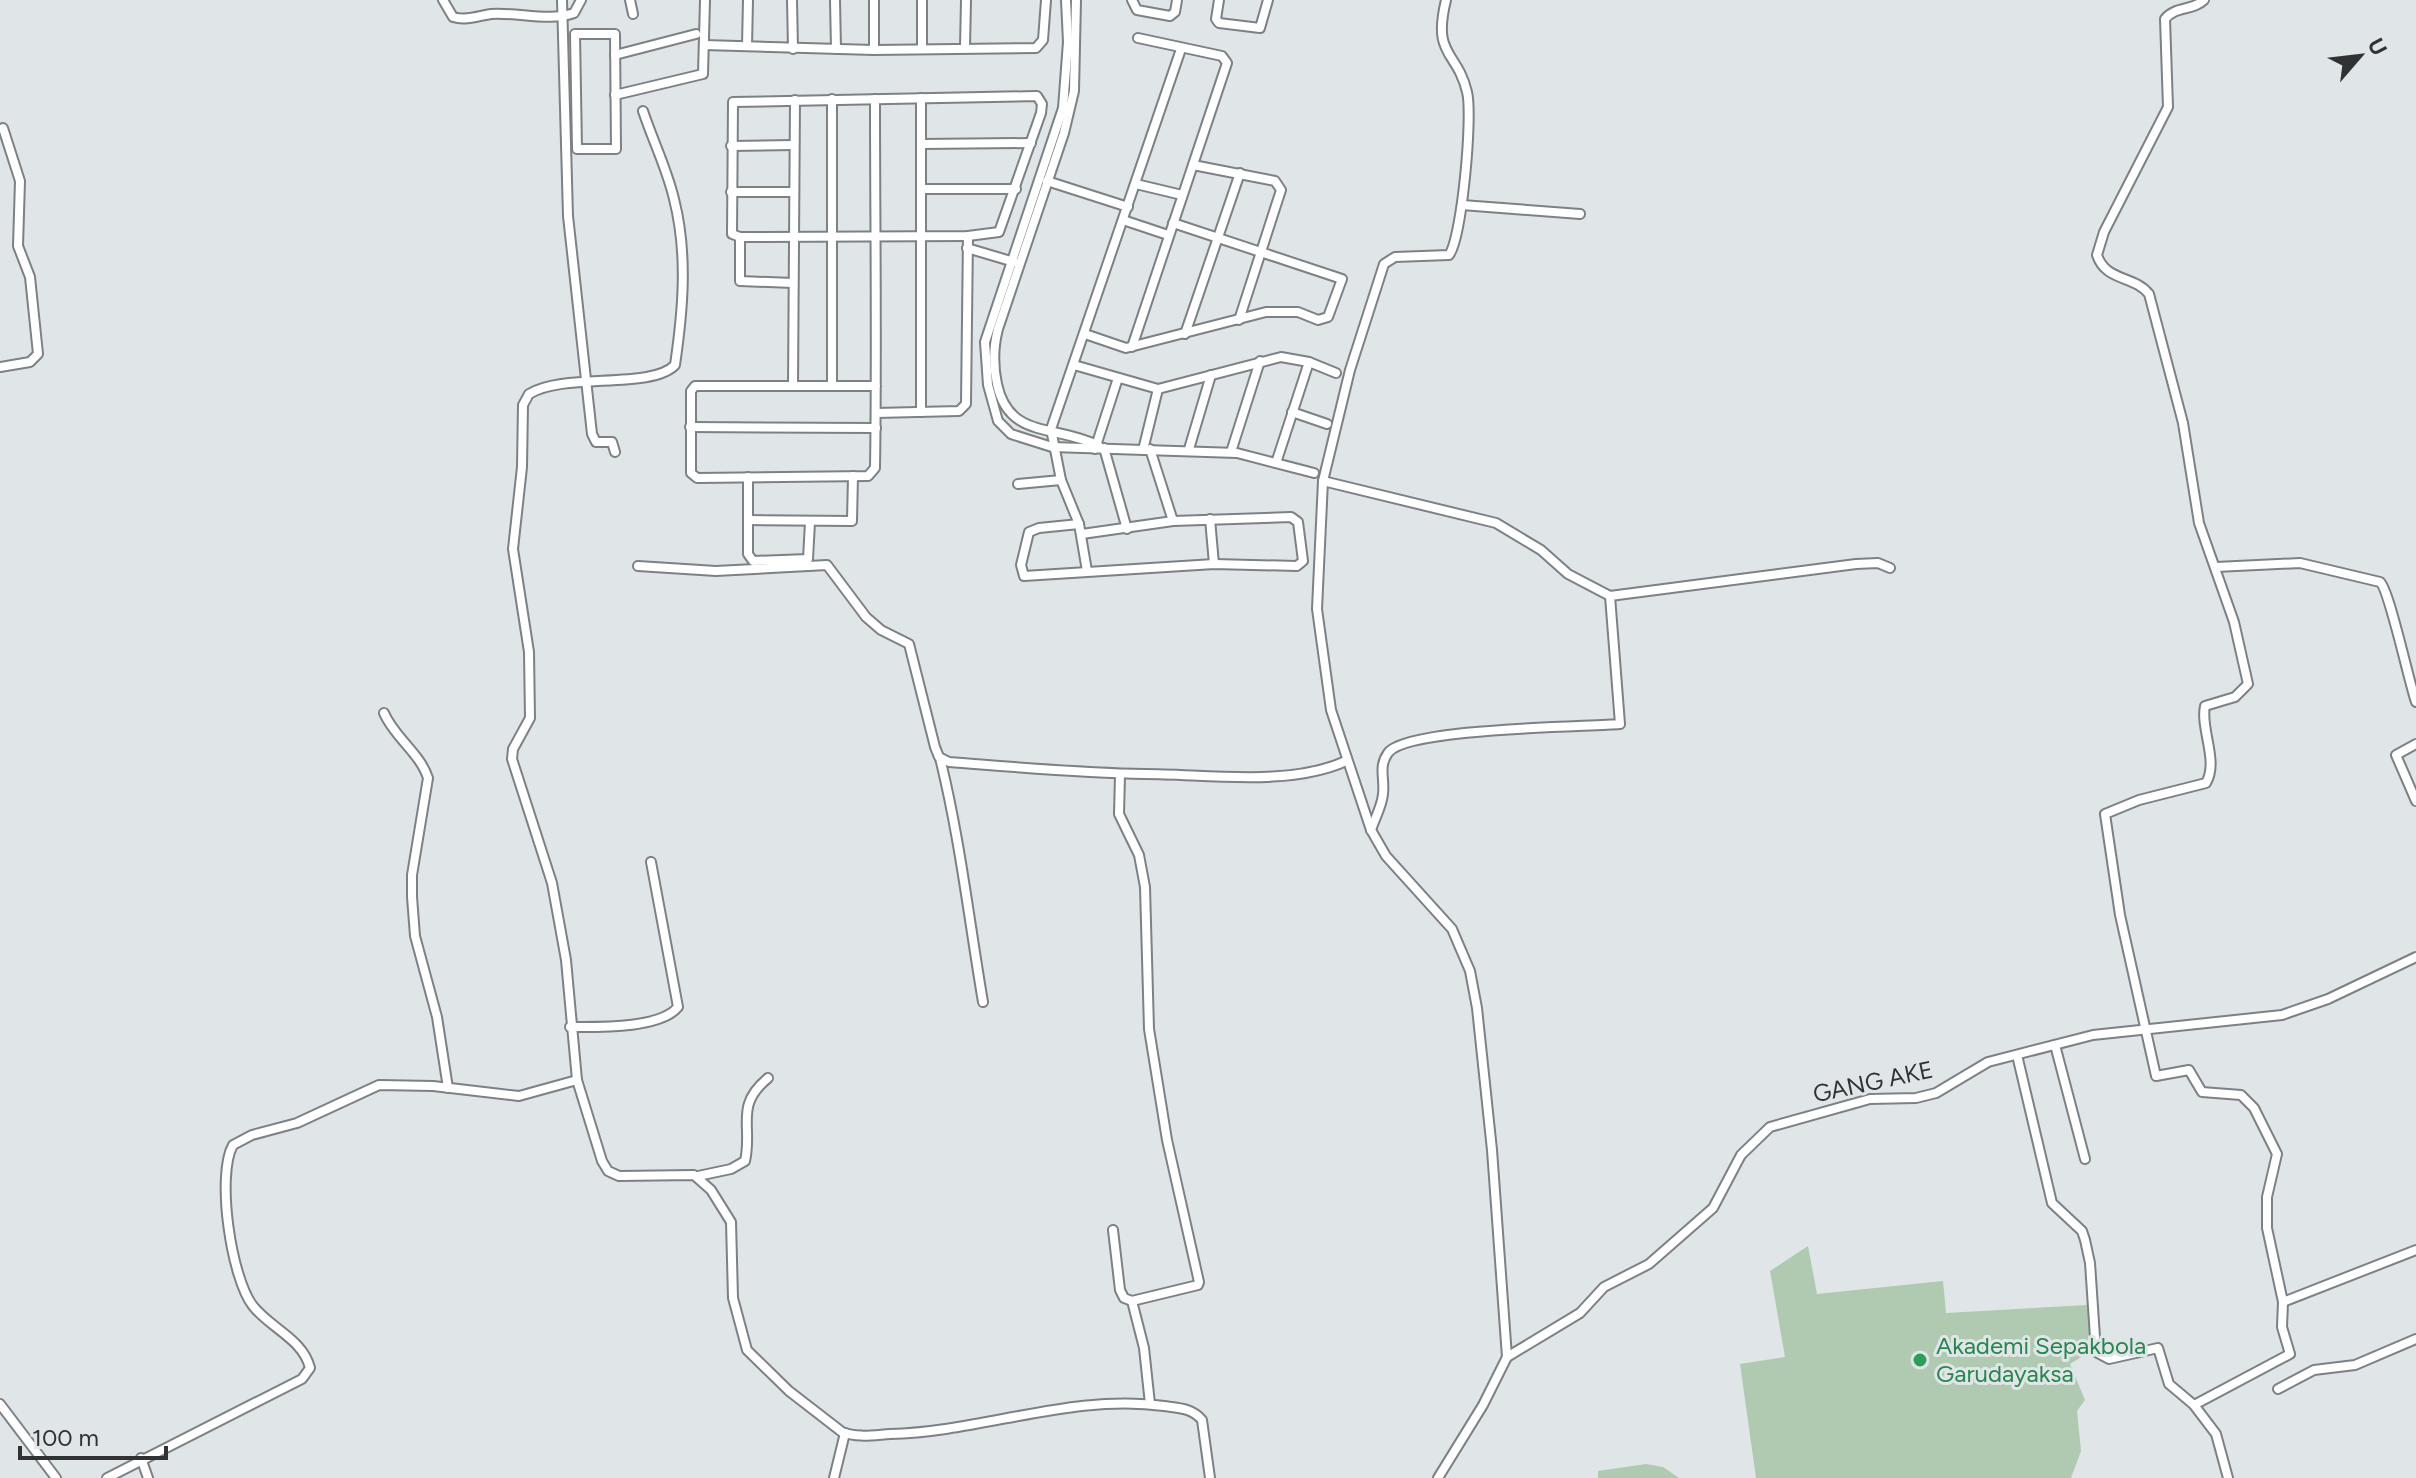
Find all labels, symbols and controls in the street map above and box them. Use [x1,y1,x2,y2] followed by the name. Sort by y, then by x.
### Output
[2320,16,2400,96] north arrow
[2362,34,2393,60] text: U
[1810,1055,1936,1108] street label: GANG AKE
[1936,1331,2146,1388] place label: Akademi Sepakbola Garudayaksa
[1911,1351,1929,1369] marker: Akademi Sepakbola Garudayaksa
[20,1410,166,1460] scale bar
[32,1423,99,1452] text: 100 m

